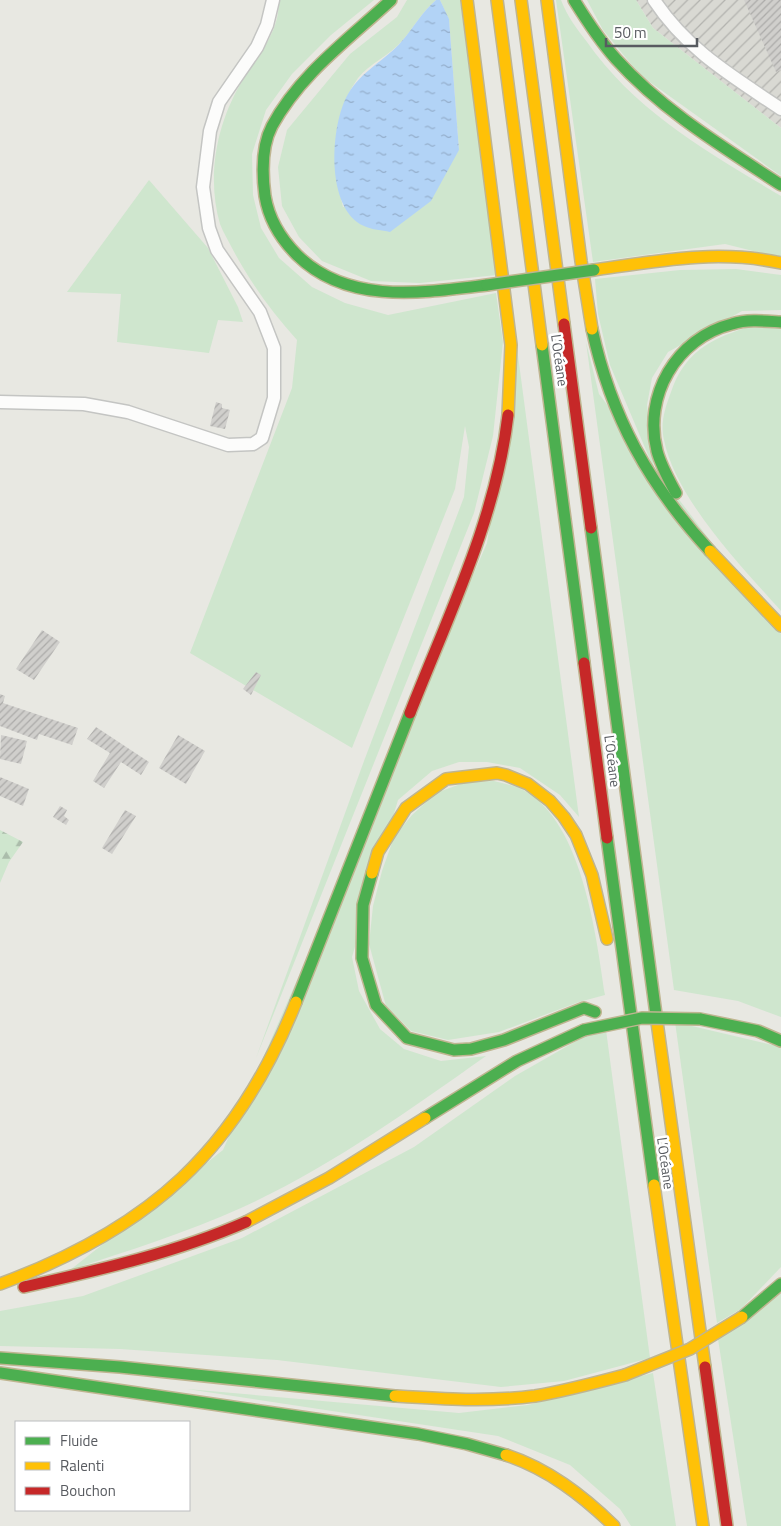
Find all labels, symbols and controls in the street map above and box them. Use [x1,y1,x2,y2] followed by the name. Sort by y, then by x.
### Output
[606,15,697,47] scale bar
[614,21,647,44] text: 50 m
[546,333,574,387] street label: L’Océane
[599,734,627,788] street label: L’Océane
[652,1136,680,1190] street label: L’Océane
[15,1421,190,1511] legend
[60,1429,98,1452] text: Fluide
[60,1454,104,1477] text: Ralenti
[60,1479,116,1502] text: Bouchon

